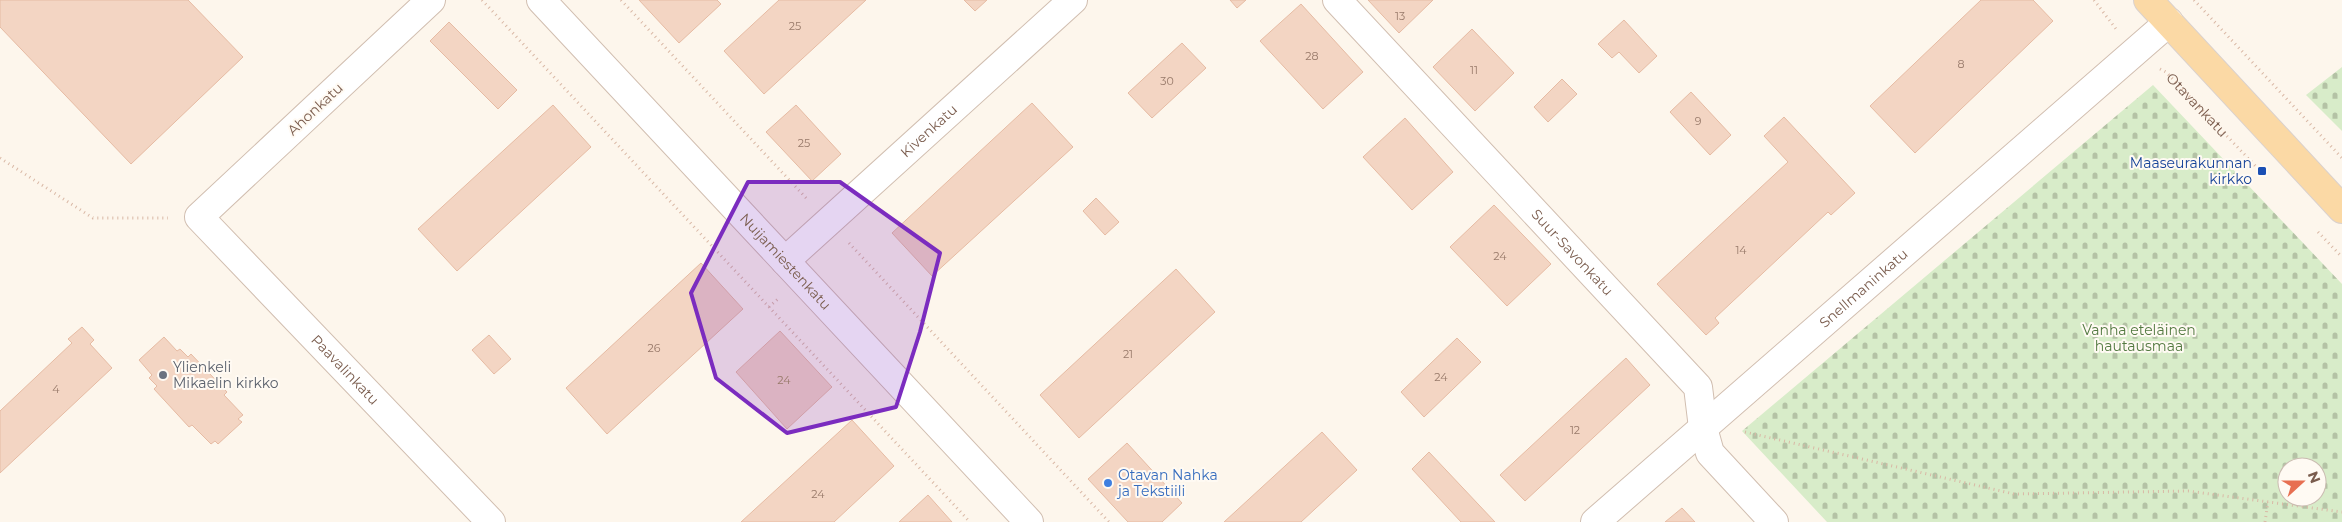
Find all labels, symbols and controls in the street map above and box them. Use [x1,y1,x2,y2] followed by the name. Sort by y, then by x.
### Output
[1395,9,1405,23] house number: 13
[789,19,801,33] house number: 25
[1305,49,1319,63] house number: 28
[1957,57,1965,71] house number: 8
[1470,63,1478,77] house number: 11
[2162,69,2232,141] street label: Otavankatu
[1160,74,1174,88] house number: 30
[284,79,346,139] street label: Ahonkatu
[897,100,961,161] street label: Kivenkatu
[1695,114,1702,128] house number: 9
[798,136,810,150] house number: 25
[2130,154,2252,188] place label: Maaseurakunnan kirkko
[2256,165,2268,177] marker: Maaseurakunnan kirkko
[1528,205,1617,299] street label: Suur-Savonkatu
[736,209,835,314] street label: Nuijamiestenkatu
[1735,243,1747,257] house number: 14
[1815,245,1911,332] street label: Snellmaninkatu
[1493,249,1507,263] house number: 24
[2082,321,2196,355] park label: Vanha eteläinen hautausmaa
[307,331,383,409] street label: Paavalinkatu
[648,341,661,355] house number: 26
[1123,347,1133,361] house number: 21
[173,358,279,392] place label: Ylienkeli Mikaelin kirkko
[157,369,169,381] marker: Ylienkeli Mikaelin kirkko
[1434,370,1448,384] house number: 24
[777,373,791,387] house number: 24
[52,382,60,396] house number: 4
[1570,423,1580,437] house number: 12
[2277,457,2327,507] north arrow
[1116,466,1218,500] place label: Otavan Nahka ja Tekstiili
[2304,469,2325,486] text: N
[1102,477,1114,489] marker: Otavan Nahka ja Tekstiili
[811,487,825,501] house number: 24

